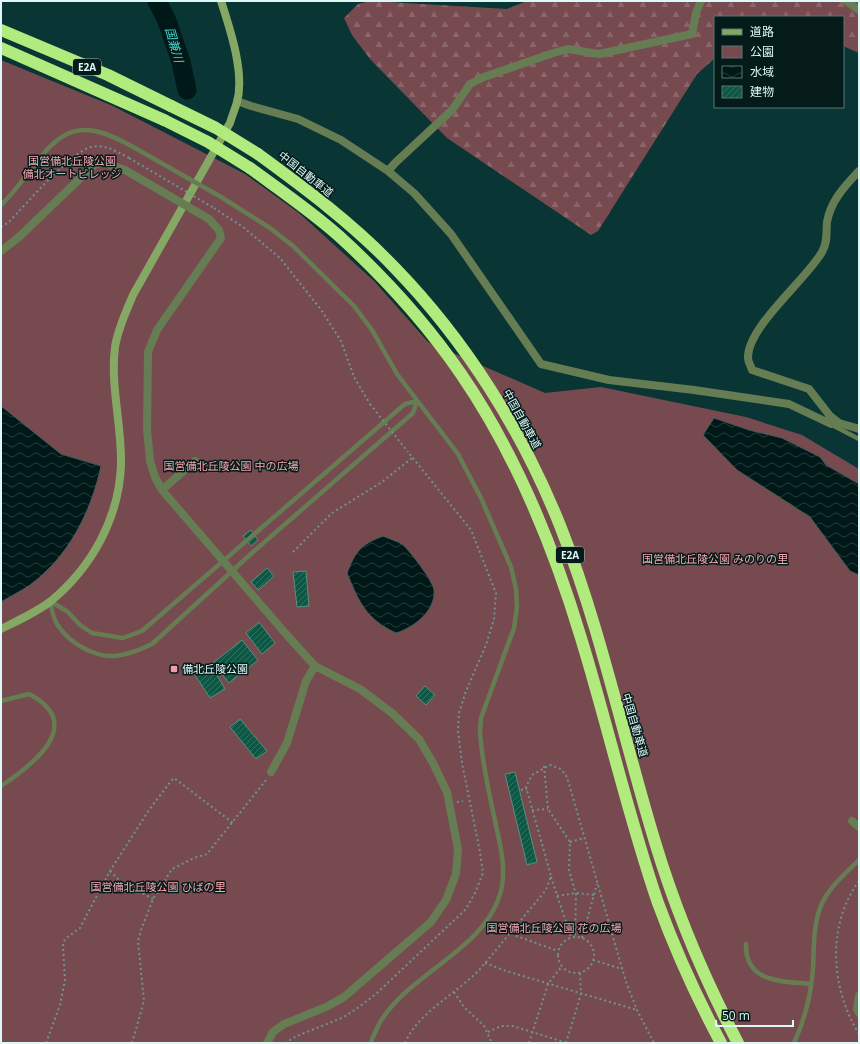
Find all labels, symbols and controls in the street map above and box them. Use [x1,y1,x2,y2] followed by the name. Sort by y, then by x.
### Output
[714,16,844,108] legend
[750,23,774,40] text: 道路
[161,25,188,66] water label: 国兼川
[750,43,774,60] text: 公園
[73,59,101,75] road number: E2A
[750,63,774,80] text: 水域
[750,83,774,100] text: 建物
[276,147,337,200] street label: 中国自動車道
[23,153,122,181] park label: 国営備北丘陵公園 備北オートビレッジ
[500,386,545,451] street label: 中国自動車道
[164,458,298,473] park label: 国営備北丘陵公園 中の広場
[556,547,584,563] road number: E2A
[642,551,788,566] park label: 国営備北丘陵公園 みのりの里
[182,661,248,676] place label: 備北丘陵公園
[169,664,179,674] marker: 備北丘陵公園
[619,691,652,759] street label: 中国自動車道
[91,879,225,894] park label: 国営備北丘陵公園 ひばの里
[487,920,621,935] park label: 国営備北丘陵公園 花の広場
[716,1002,793,1028] scale bar
[722,1007,750,1024] text: 50 m

